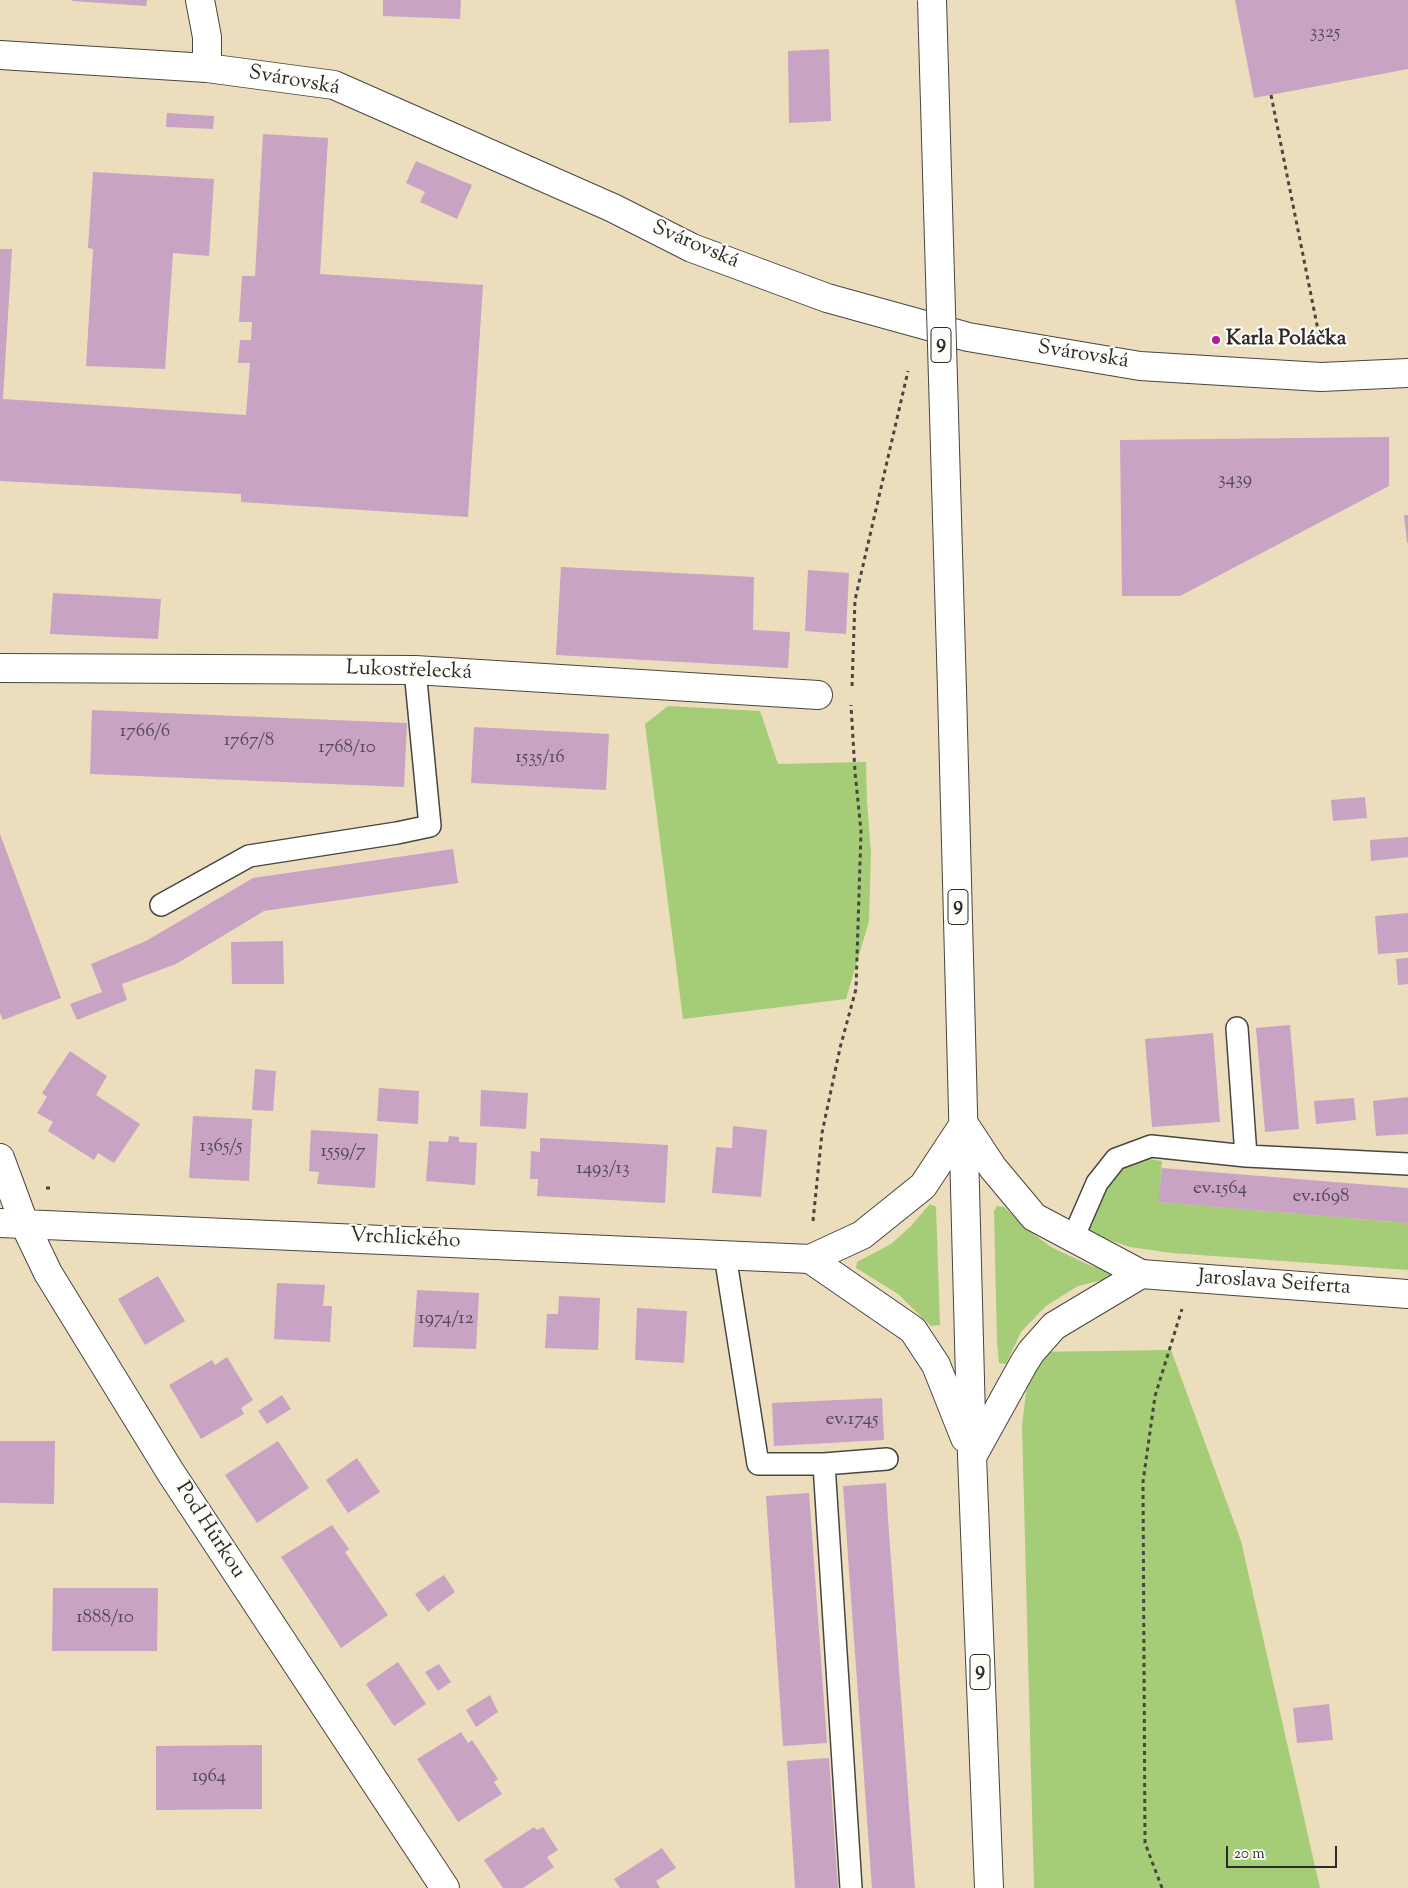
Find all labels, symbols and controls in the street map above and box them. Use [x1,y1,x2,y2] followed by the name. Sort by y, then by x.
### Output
[1310,23,1340,45] house number: 3325
[247,62,341,102] street label: Svárovská
[648,216,742,276] street label: Svárovská
[1226,327,1346,353] place label: Karla Poláčka
[931,328,951,362] road number: 9
[1210,334,1222,346] marker: Karla Poláčka
[1036,336,1130,376] street label: Svárovská
[1218,470,1252,492] house number: 3439
[345,657,473,687] street label: Lukostřelecká
[120,722,170,744] house number: 1766/6
[224,731,274,753] house number: 1767/8
[318,738,376,760] house number: 1768/10
[515,748,565,770] house number: 1535/16
[948,890,968,924] road number: 9
[200,1137,242,1159] house number: 1365/5
[321,1142,365,1164] house number: 1559/7
[576,1159,630,1181] house number: 1493/13
[1193,1179,1247,1201] house number: ev.1564
[1293,1187,1349,1209] house number: ev.1698
[349,1225,461,1255] street label: Vrchlického
[1197,1266,1351,1302] street label: Jaroslava Seiferta
[418,1309,474,1331] house number: 1974/12
[825,1410,879,1432] house number: ev.1745
[169,1478,249,1584] street label: Pod Hůrkou
[76,1608,134,1630] house number: 1888/10
[970,1654,990,1690] road number: 9
[192,1767,226,1789] house number: 1964
[1228,1836,1339,1868] scale bar
[1234,1844,1265,1865] text: 20 m

